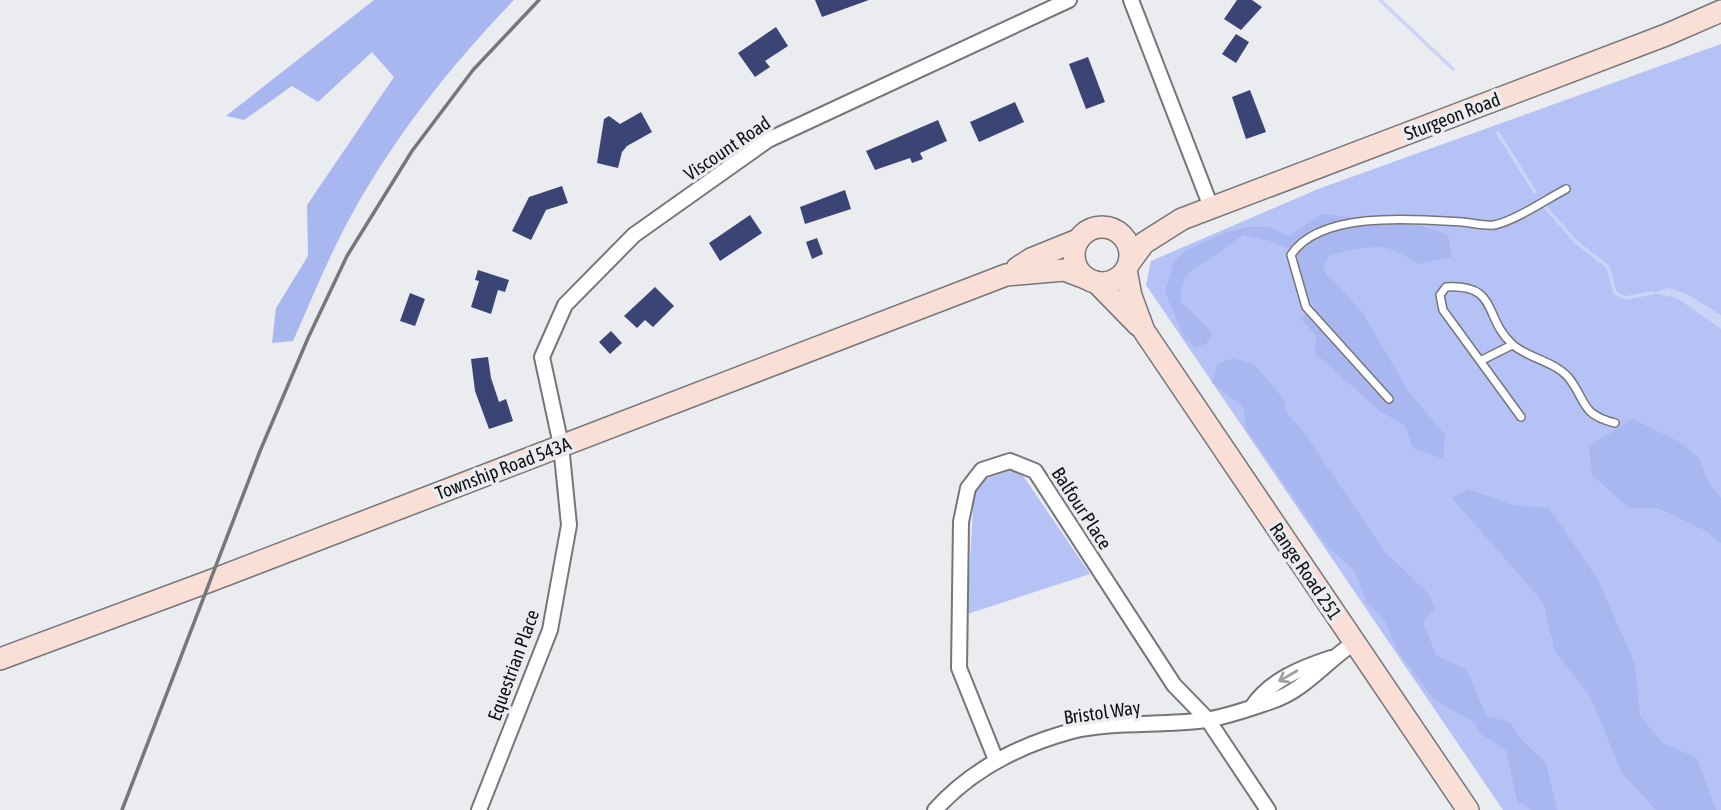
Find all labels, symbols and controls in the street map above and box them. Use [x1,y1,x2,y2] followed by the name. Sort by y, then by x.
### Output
[1401,88,1503,144] street label: Sturgeon Road
[680,111,774,185] street label: Viscount Road
[432,432,575,504] street label: Township Road 543A
[1047,463,1117,553] street label: Balfour Place
[1266,518,1346,624] street label: Range Road 251
[483,606,543,724] street label: Equestrian Place
[1278,670,1299,683] one-way arrow
[1062,696,1142,728] street label: Bristol Way

